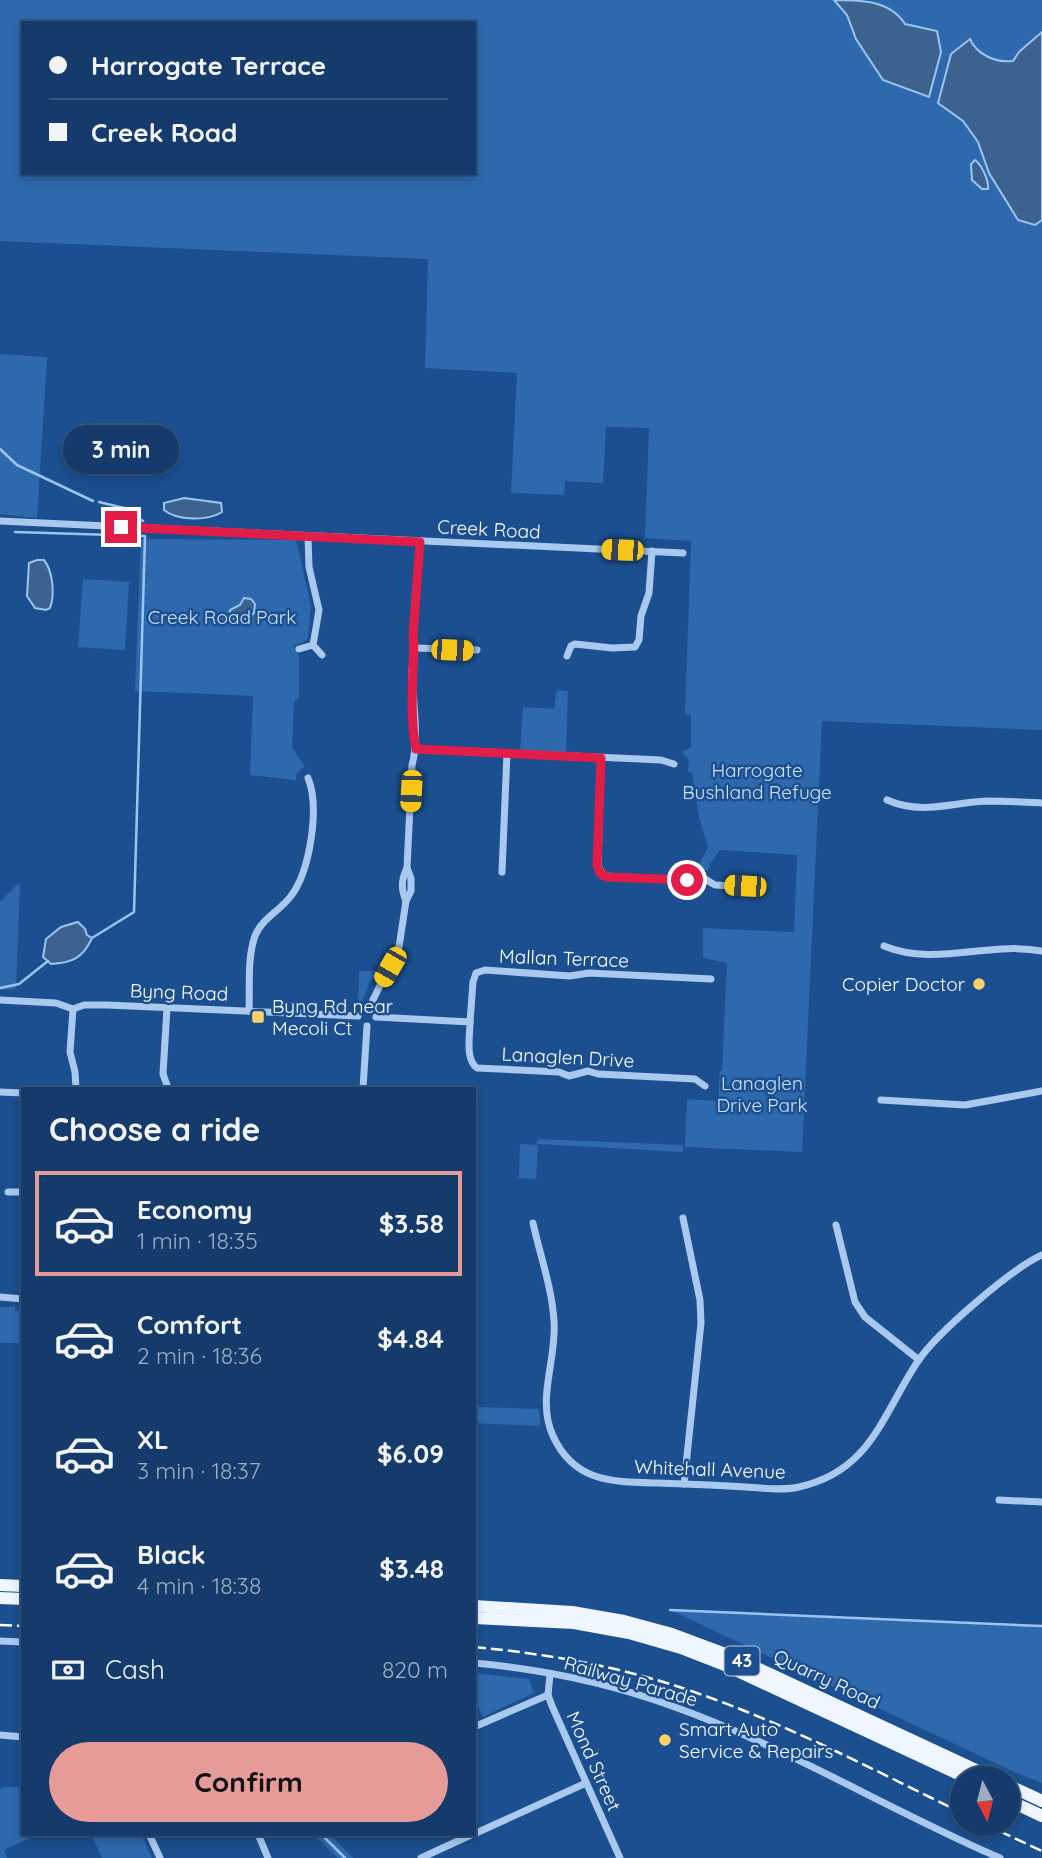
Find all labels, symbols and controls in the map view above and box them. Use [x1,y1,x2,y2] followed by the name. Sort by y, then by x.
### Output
[91,49,326,82] text: Harrogate Terrace
[91,116,237,149] text: Creek Road
[63,426,179,475] callout: 3 min
[91,435,151,464] text: 3 min
[105,511,137,543] route end
[437,514,541,544] street label: Creek Road
[601,539,644,561] car
[148,605,296,629] park label: Creek Road Park
[431,639,474,661] car
[682,758,832,804] park label: Harrogate Bushland Refuge
[400,769,423,813] car
[671,864,703,896] route start
[724,874,767,898] car
[371,944,410,990] car
[499,944,629,972] street label: Mallan Terrace
[842,972,966,996] place label: Copier Doctor
[971,976,987,992] marker: Copier Doctor
[129,978,229,1006] street label: Byng Road
[272,994,394,1040] place label: Byng Rd near Mecoli Ct
[250,1009,266,1025] marker: Byng Rd near Mecoli Ct
[501,1042,635,1072] street label: Lanaglen Drive
[716,1071,808,1117] park label: Lanaglen Drive Park
[49,1109,261,1149] text: Choose a ride
[53,1192,116,1255] icon: car
[137,1193,252,1226] text: Economy
[379,1207,444,1240] text: $3.58
[137,1226,258,1255] text: 1 min · 18:35
[53,1307,116,1370] icon: car
[137,1308,242,1341] text: Comfort
[377,1322,444,1355] text: $4.84
[137,1341,262,1370] text: 2 min · 18:36
[53,1422,116,1485] icon: car
[137,1423,169,1456] text: XL
[377,1437,444,1470] text: $6.09
[634,1454,786,1484] street label: Whitehall Avenue
[137,1456,261,1485] text: 3 min · 18:37
[53,1537,116,1600] icon: car
[137,1538,206,1571] text: Black
[379,1552,444,1585] text: $3.48
[137,1571,261,1600] text: 4 min · 18:38
[770,1644,884,1714] street label: Quarry Road
[724,1646,760,1676] road number: 43
[561,1650,701,1712] street label: Railway Parade
[49,1651,87,1689] icon: cash
[105,1653,165,1686] text: Cash
[382,1655,448,1684] text: 820 m
[561,1707,627,1815] street label: Mond Street
[679,1717,833,1763] place label: Smart Auto Service & Repairs
[657,1732,673,1748] marker: Smart Auto Service & Repairs
[49,1742,448,1822] button: Confirm
[950,1766,1020,1836] north arrow
[950,1766,1020,1836] map controls

